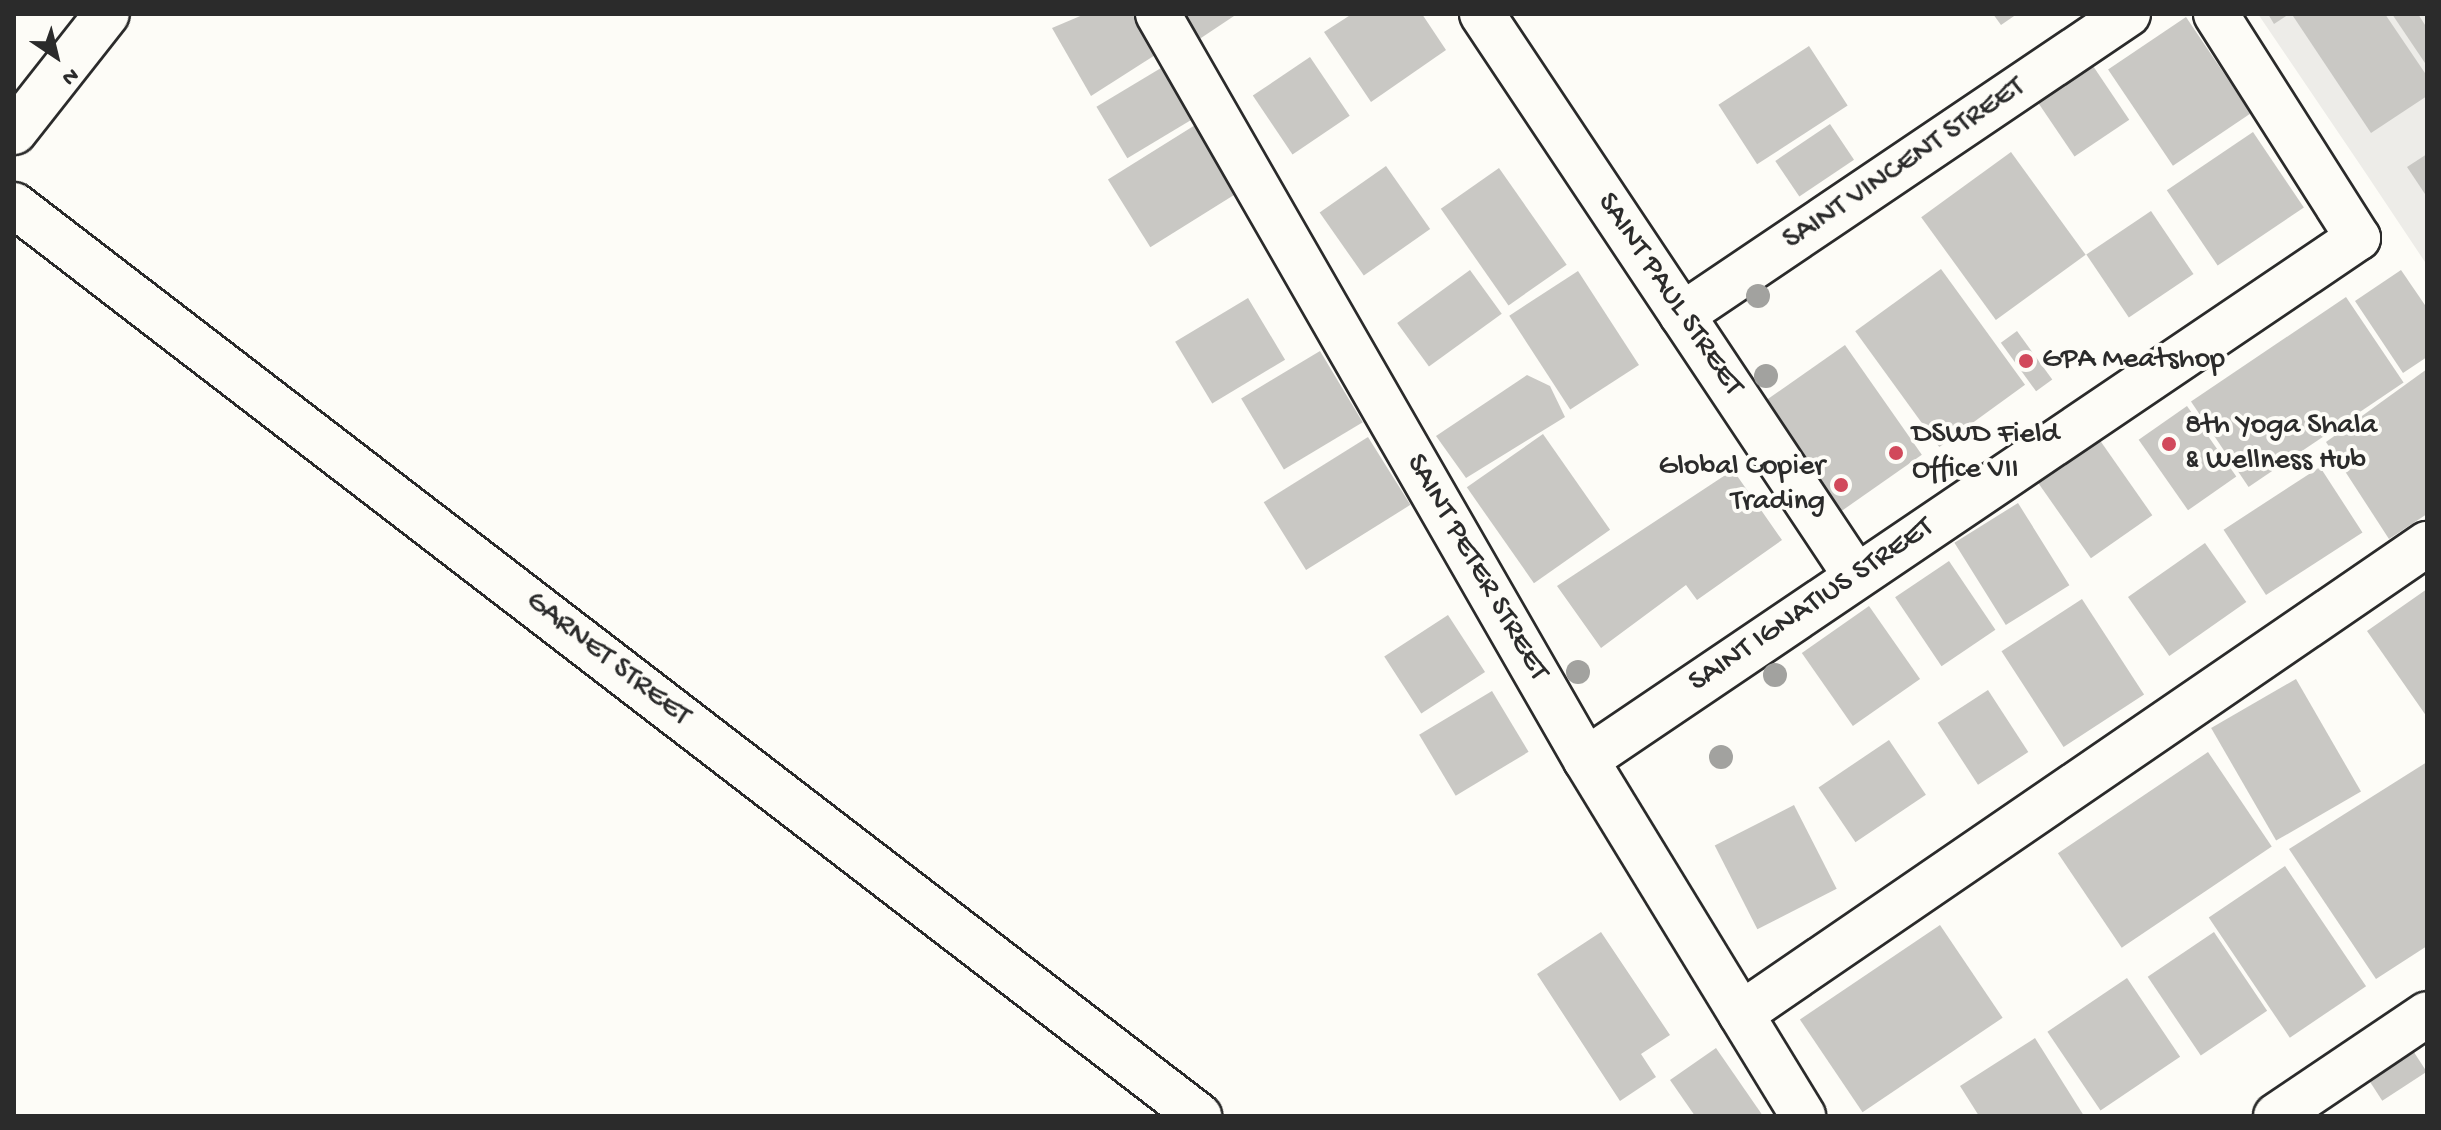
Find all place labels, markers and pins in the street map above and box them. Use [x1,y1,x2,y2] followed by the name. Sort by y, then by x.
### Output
[2042,343,2225,379] place label: GPA Meatshop
[2017,352,2035,370] marker: GPA Meatshop
[2185,409,2377,480] place label: 8th Yoga Shala & Wellness Hub
[1912,418,2059,488] place label: DSWD Field Office VII
[2160,435,2178,453] marker: 8th Yoga Shala & Wellness Hub
[1887,444,1905,462] marker: DSWD Field Office VII
[1658,450,1825,520] place label: Global Copier Trading
[1832,476,1850,494] marker: Global Copier Trading

